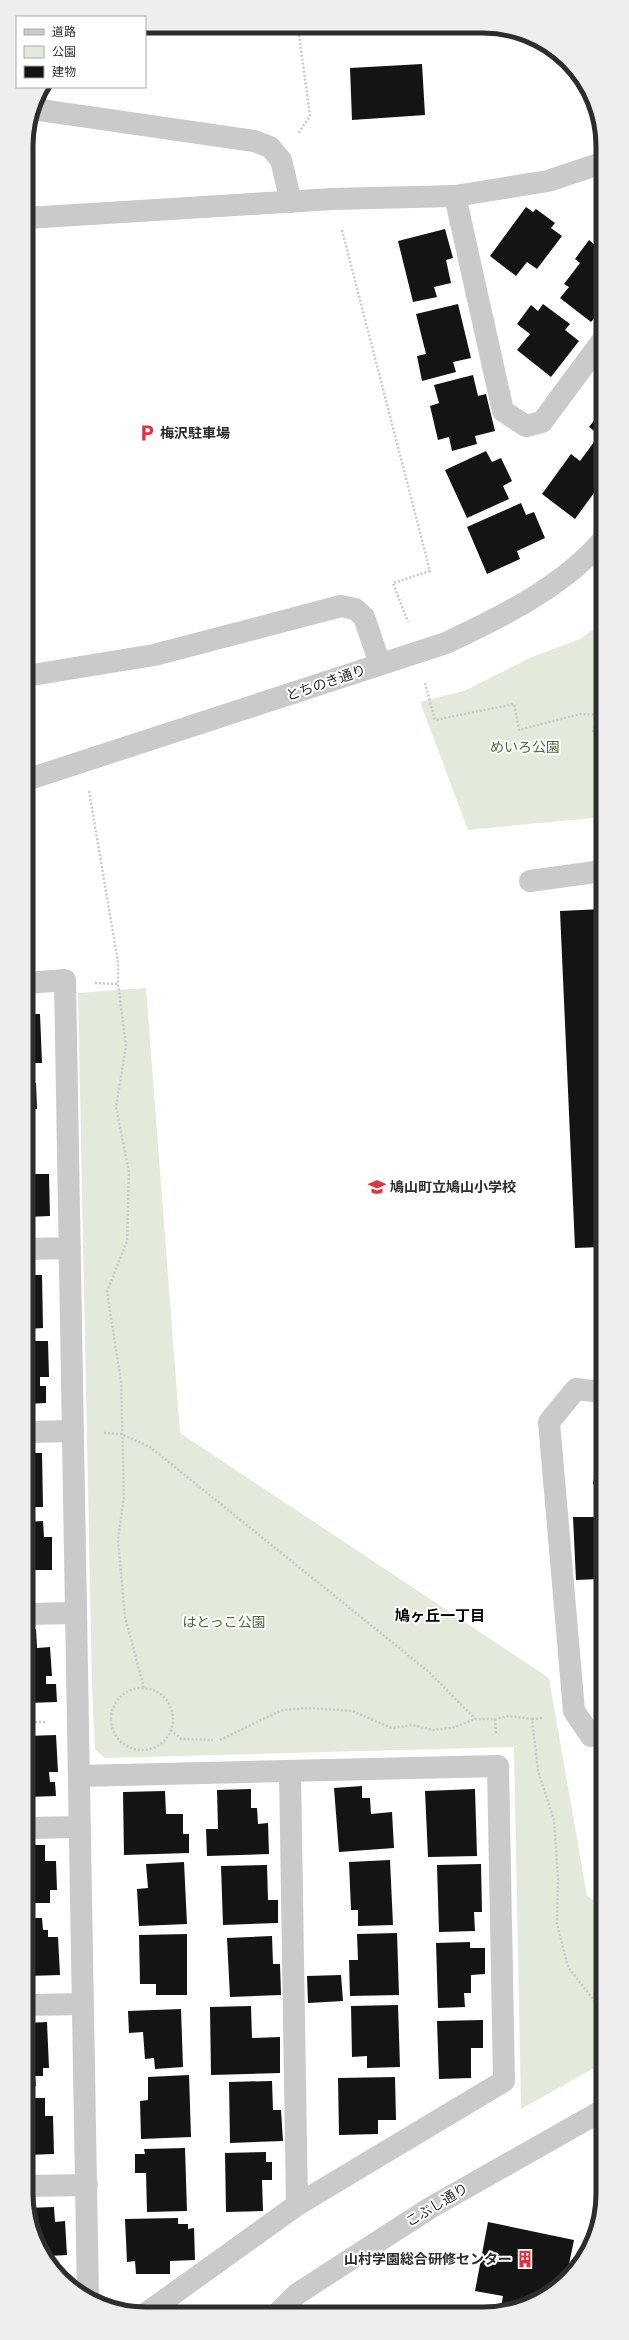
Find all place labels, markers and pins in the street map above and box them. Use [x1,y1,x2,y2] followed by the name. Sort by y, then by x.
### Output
[137,423,157,443] parking icon: 梅沢駐車場
[160,425,230,442] place label: 梅沢駐車場
[367,1177,387,1197] school or university icon: 鳩山町立鳩山小学校
[390,1179,516,1196] place label: 鳩山町立鳩山小学校
[515,2249,535,2269] building icon: 山村学園総合研修センター
[344,2251,512,2268] place label: 山村学園総合研修センター

